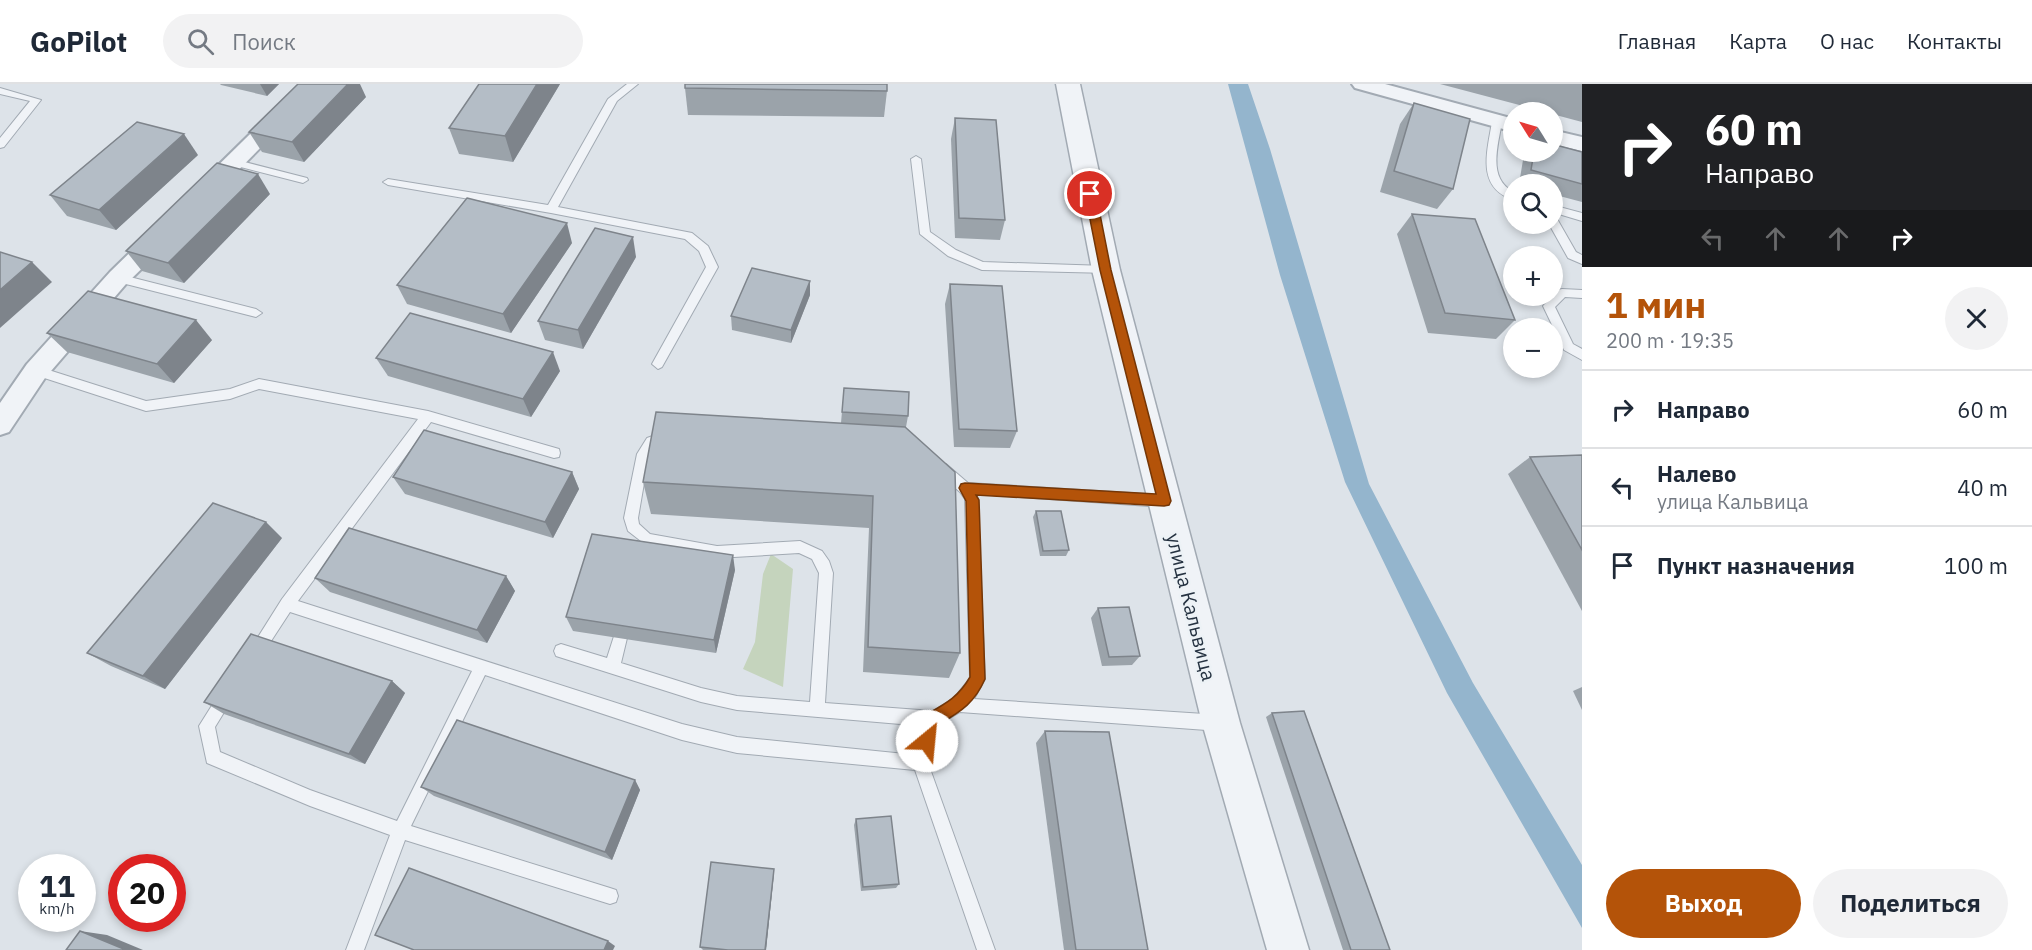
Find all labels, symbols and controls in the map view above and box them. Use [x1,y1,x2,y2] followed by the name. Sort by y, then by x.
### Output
[163,14,583,68] search box
[30,23,127,60] text: GoPilot
[184,25,217,58] icon: search
[232,27,296,56] text: Поиск
[1618,27,1696,55] text: Главная
[1729,27,1787,55] text: Карта
[1820,27,1874,55] text: О нас
[1907,27,2002,55] text: Контакты
[1503,102,1563,162] north arrow
[1503,102,1563,378] map controls
[1705,102,1803,157] text: 60 m
[1606,108,1684,186] icon: right
[1705,155,1814,190] text: Направо
[1064,168,1115,219] pin
[1503,174,1563,234] button: search
[1073,177,1106,210] icon: arrive
[1696,222,1729,255] icon: left
[1759,222,1792,255] icon: ahead
[1822,222,1855,255] icon: ahead
[1885,222,1918,255] icon: right
[1503,246,1563,306] button: +
[1606,281,1706,328] text: 1 мин
[1945,287,2008,350] button: close
[1503,318,1563,378] button: −
[1606,327,1734,354] text: 200 m · 19:35
[1606,393,1639,426] icon: right
[1657,395,1750,424] text: Направо
[1957,395,2008,424] text: 60 m
[1657,459,1736,488] text: Налево
[1606,471,1639,504] icon: left
[1957,473,2008,502] text: 40 m
[1657,488,1808,515] text: улица Кальвица
[1160,530,1223,684] street label: улица Кальвица
[1606,549,1639,582] icon: arrive
[1657,551,1855,580] text: Пункт назначения
[1944,551,2008,580] text: 100 m
[895,709,959,773] position arrow
[108,854,186,932] speed limit sign: 20
[39,866,75,905] text: 11
[1606,869,1801,938] button: Выход
[1813,869,2008,938] button: Поделиться
[39,899,75,918] text: km/h

